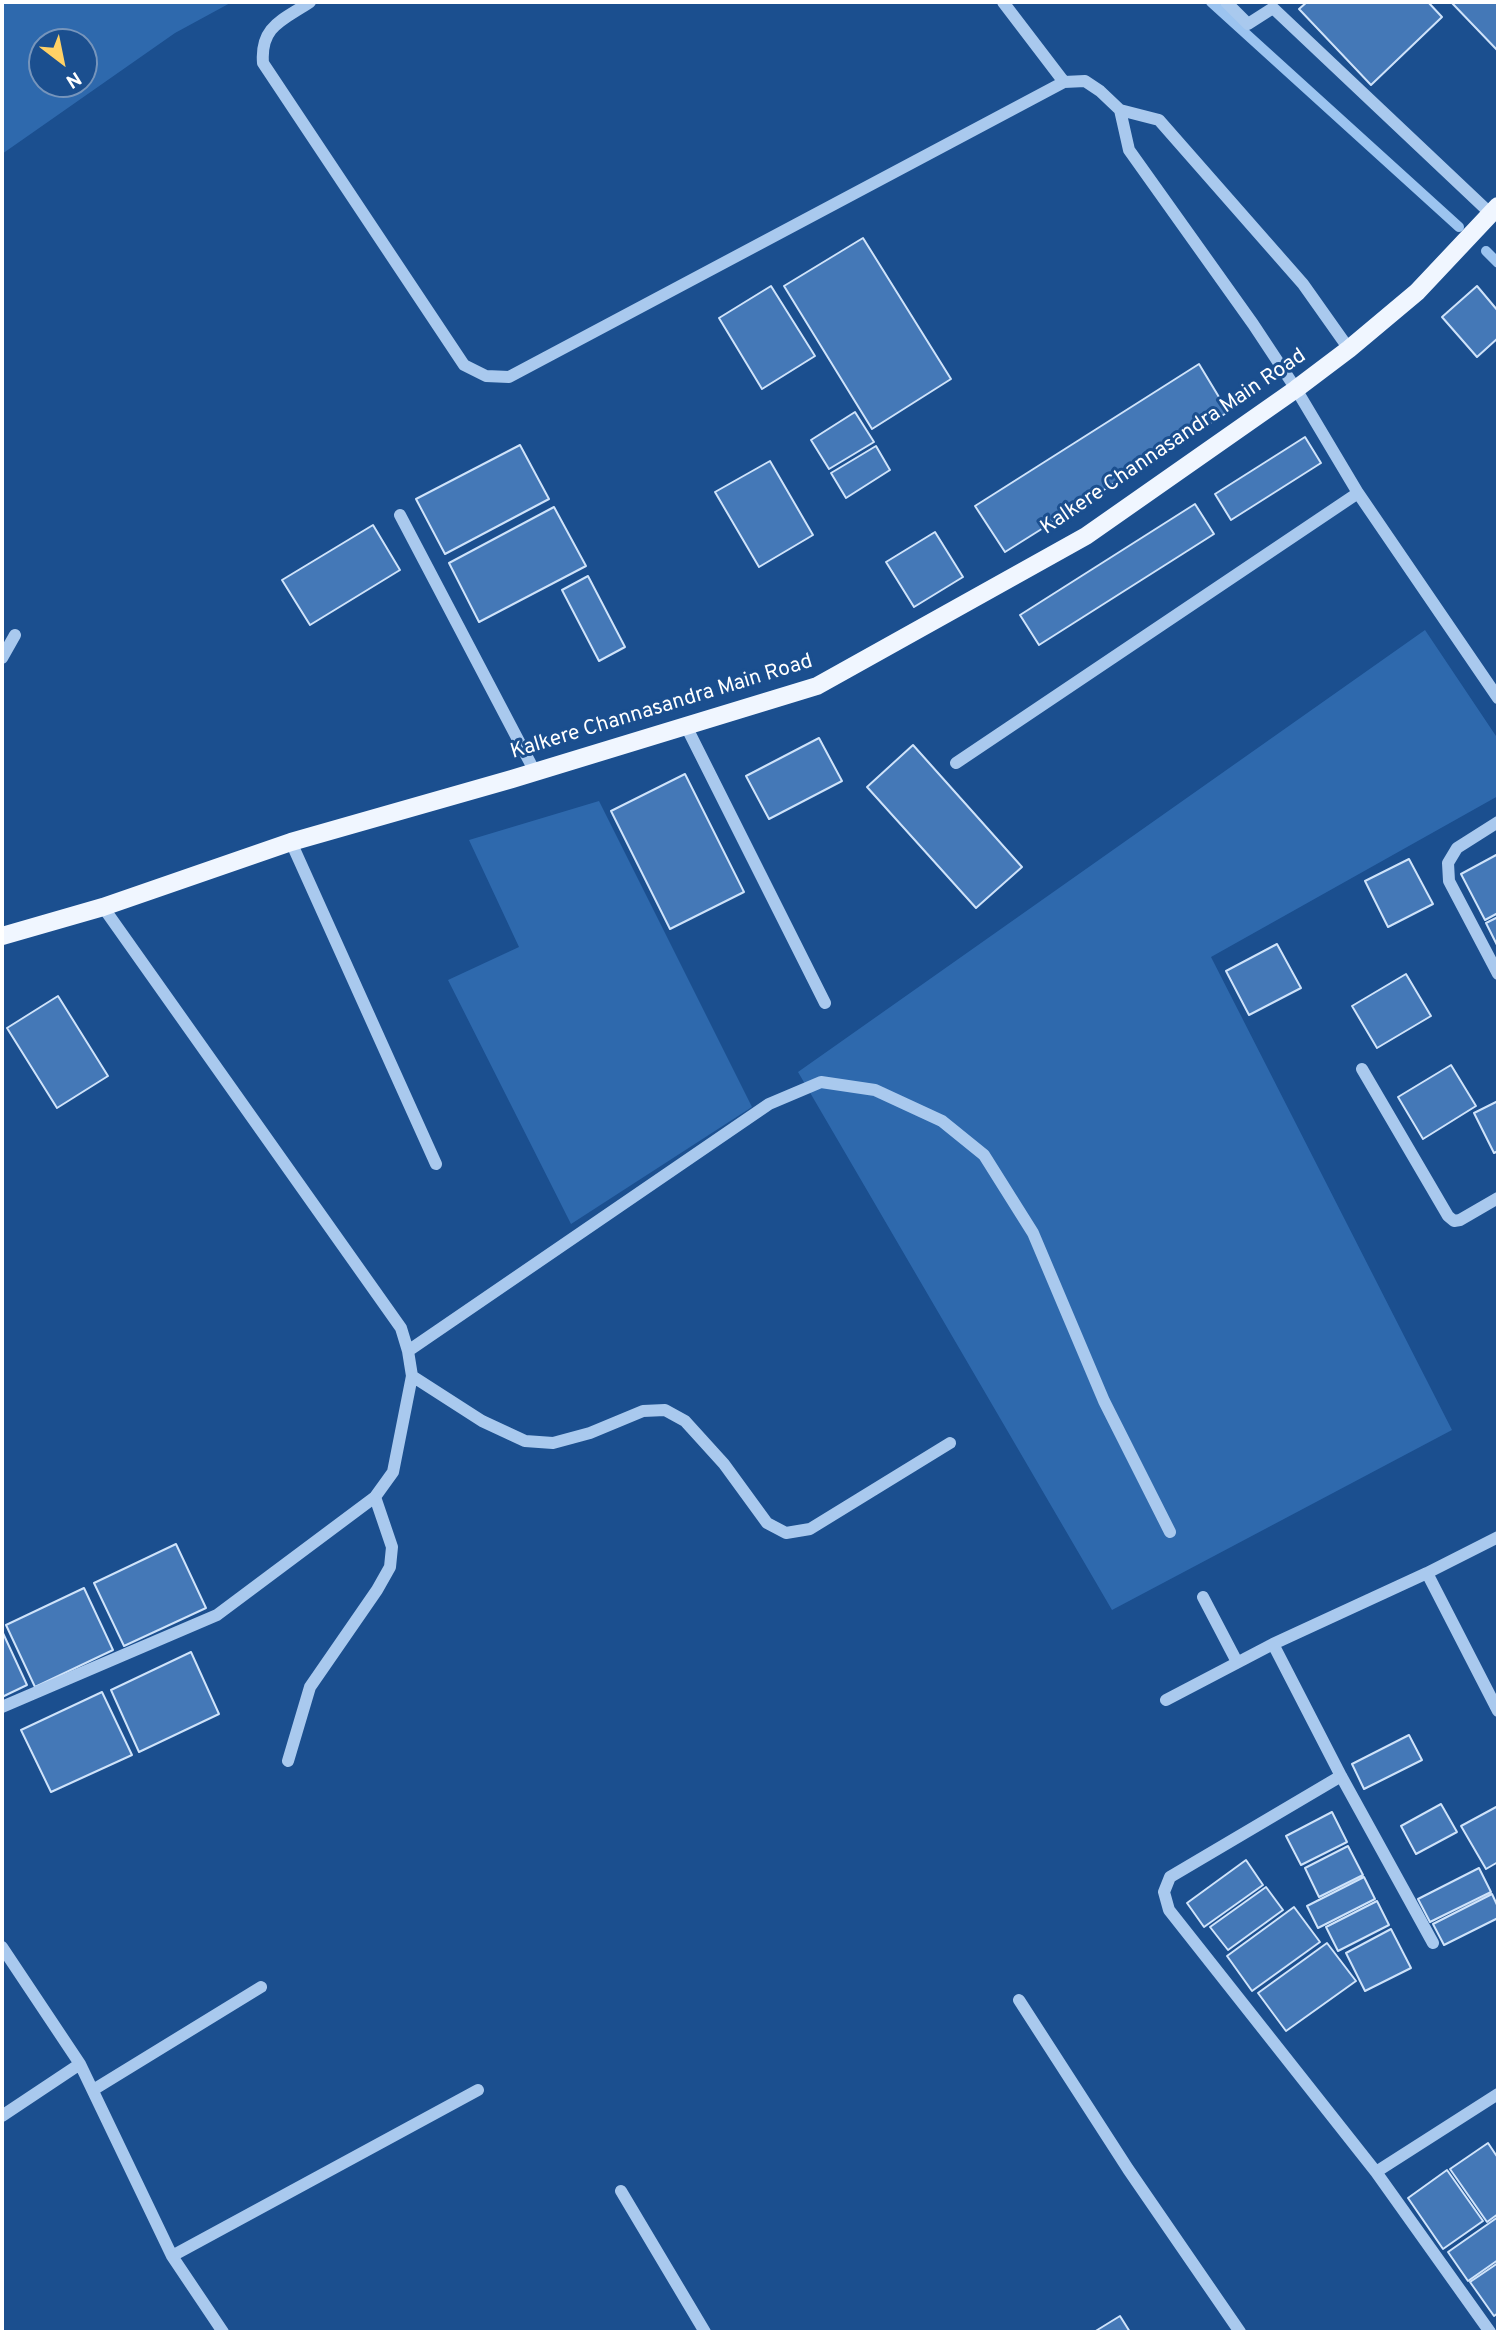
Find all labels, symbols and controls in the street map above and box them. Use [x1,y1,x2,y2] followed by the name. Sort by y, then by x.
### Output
[28,28,98,98] north arrow
[61,65,85,93] text: N
[1037,345,1311,541] street label: Kalkere Channasandra Main Road
[508,650,816,766] street label: Kalkere Channasandra Main Road

